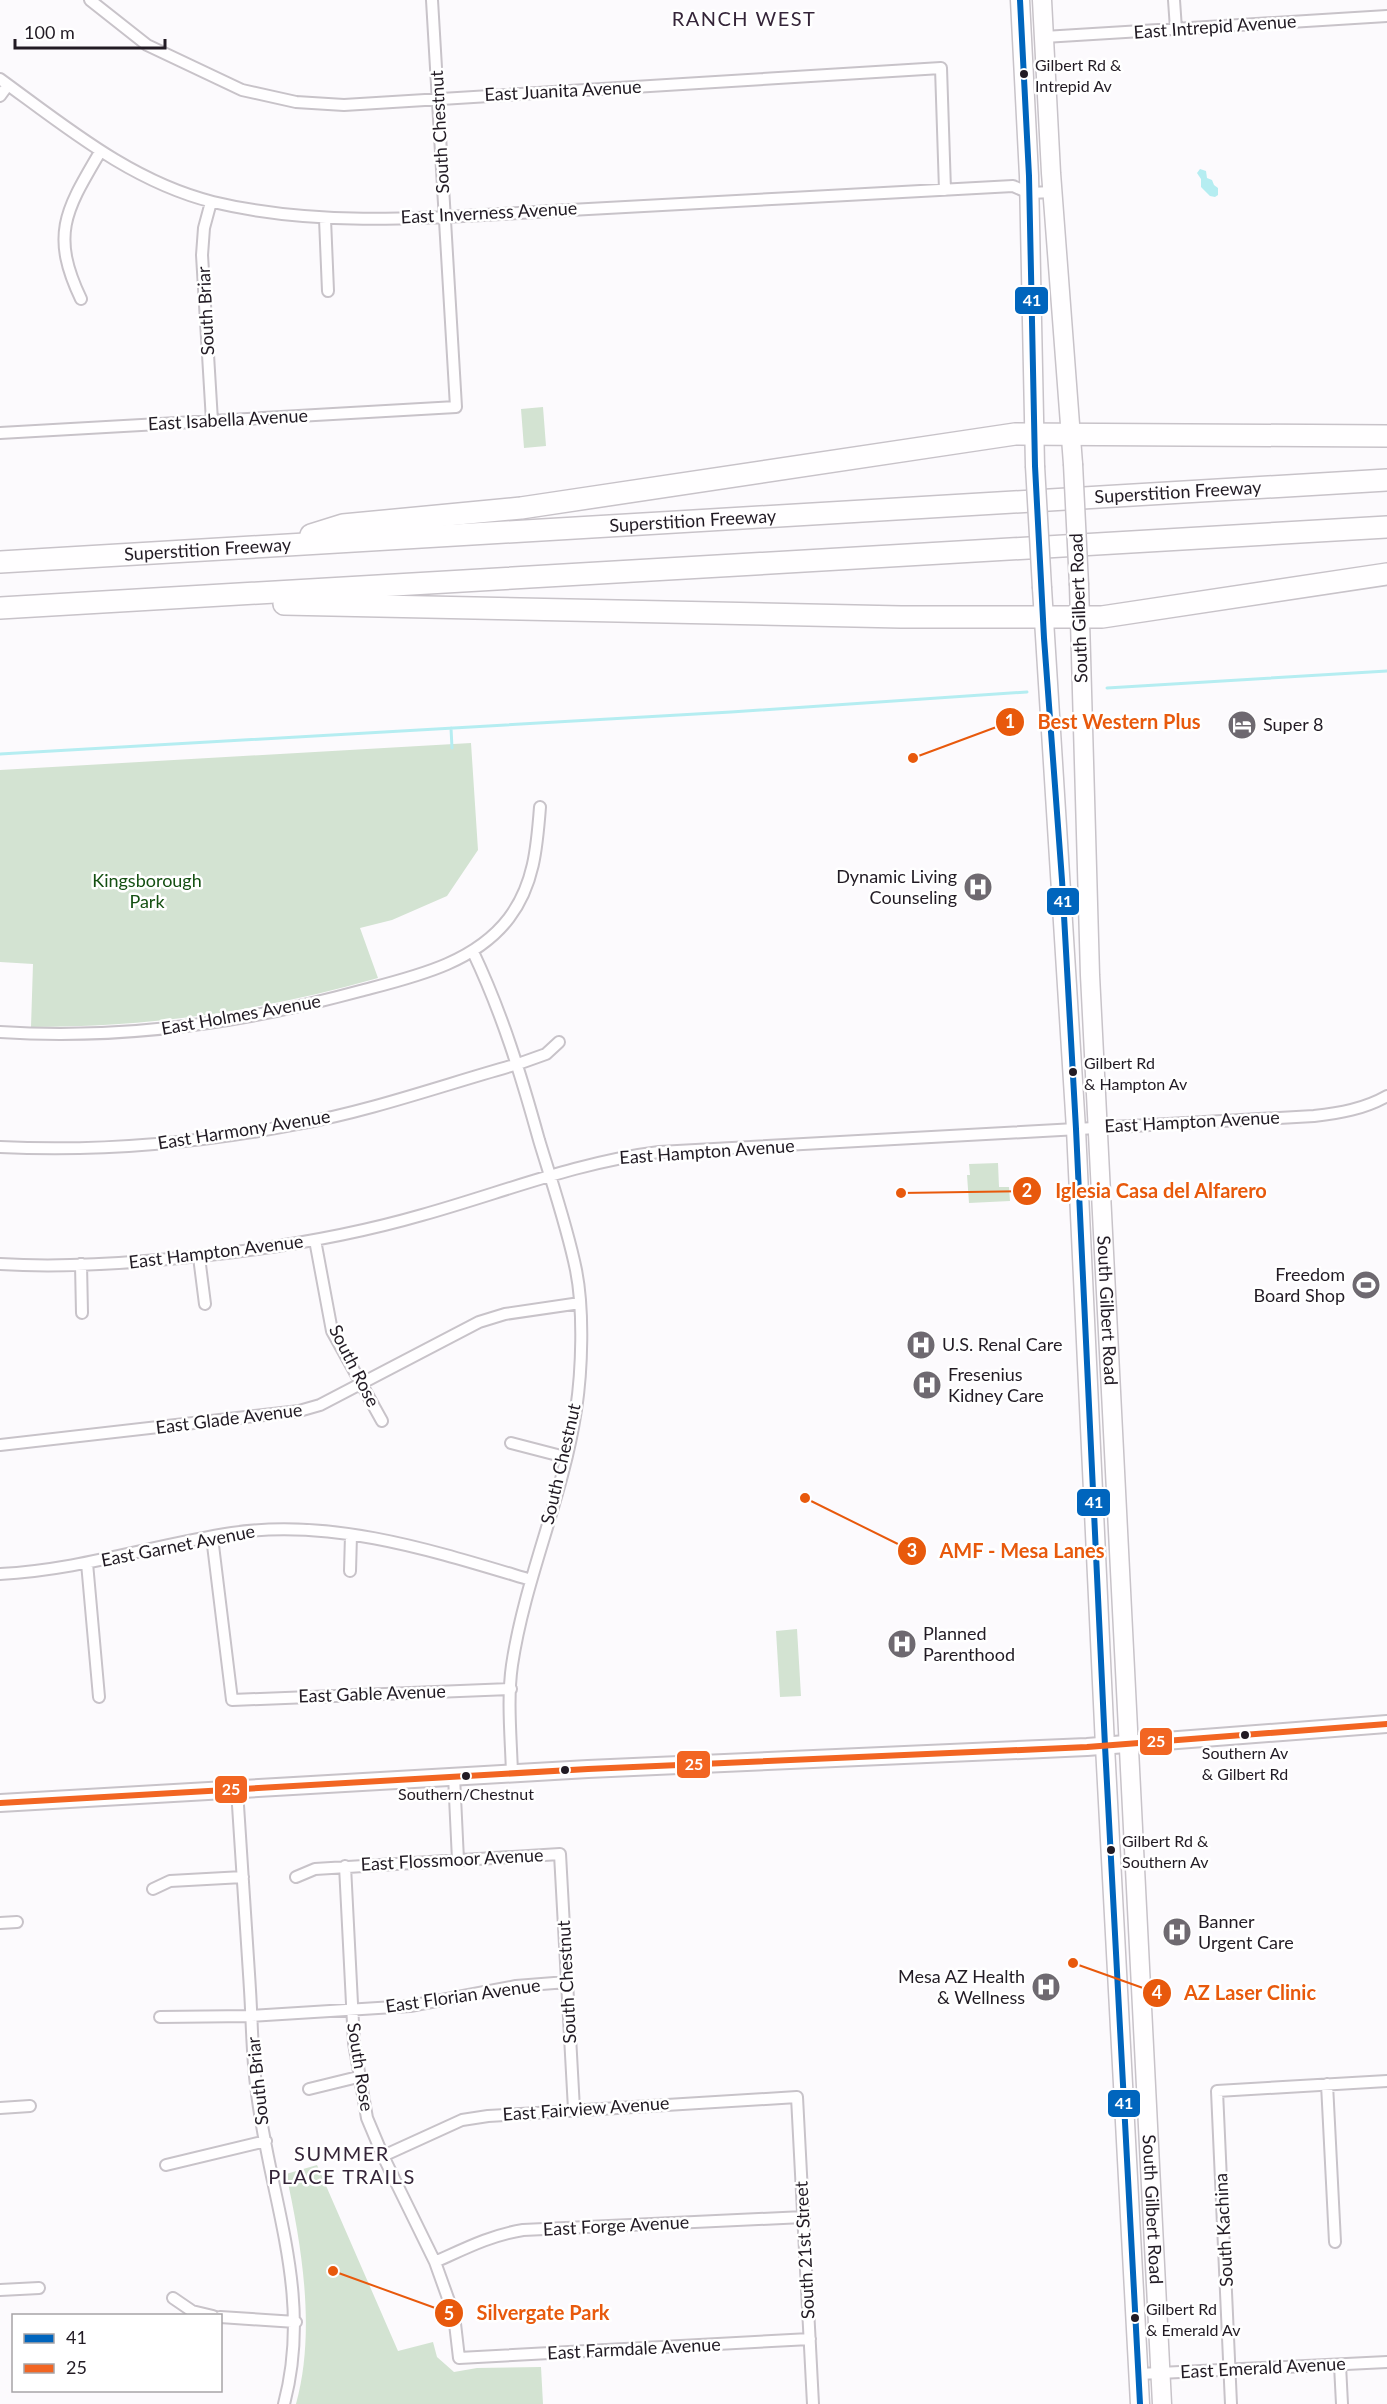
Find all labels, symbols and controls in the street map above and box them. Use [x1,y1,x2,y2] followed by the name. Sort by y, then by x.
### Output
[672,6,816,30] district label: RANCH WEST
[1133,9,1297,43] street label: East Intrepid Avenue
[15,12,165,50] scale bar
[24,21,75,43] text: 100 m
[1035,55,1122,95] place label: Gilbert Rd & Intrepid Av
[1018,68,1030,80] marker: Gilbert Rd & Intrepid Av
[425,69,453,194] street label: South Chestnut
[484,75,642,105] street label: East Juanita Avenue
[400,196,578,228] street label: East Inverness Avenue
[192,266,218,356] street label: South Briar
[1014,286,1049,315] line badge: 41
[1023,290,1041,309] text: 41
[147,404,309,434] street label: East Isabella Avenue
[1094,475,1263,507] street label: Superstition Freeway
[609,504,778,536] street label: Superstition Freeway
[123,533,292,565] street label: Superstition Freeway
[1064,533,1092,683] street label: South Gilbert Road
[995,703,1213,741] callout: Best Western Plus
[1038,709,1201,733] text: Best Western Plus
[1226,709,1258,741] hotel icon: Super 8
[1005,710,1015,732] text: 1
[1263,713,1323,735] place label: Super 8
[836,865,957,908] place label: Dynamic Living Counseling
[92,869,202,912] park label: Kingsborough Park
[962,871,994,903] hospital icon: Dynamic Living Counseling
[1046,887,1080,916] line badge: 41
[1054,891,1072,910] text: 41
[159,989,322,1039] street label: East Holmes Avenue
[1084,1053,1188,1093] place label: Gilbert Rd & Hampton Av
[1067,1066,1079,1078] marker: Gilbert Rd & Hampton Av
[156,1105,332,1154] street label: East Harmony Avenue
[1104,1105,1280,1137] street label: East Hampton Avenue
[619,1134,795,1168] street label: East Hampton Avenue
[1012,1172,1279,1210] callout: Iglesia Casa del Alfarero
[1055,1178,1267,1202] text: Iglesia Casa del Alfarero
[1022,1179,1032,1201] text: 2
[127,1229,304,1273] street label: East Hampton Avenue
[1093,1235,1123,1386] street label: South Gilbert Road
[1254,1263,1345,1306] place label: Freedom Board Shop
[1350,1269,1382,1301] sports icon: Freedom Board Shop
[325,1321,385,1410] street label: South Rose
[905,1329,937,1361] hospital icon: U.S. Renal Care
[942,1333,1062,1355] place label: U.S. Renal Care
[948,1363,1044,1406] place label: Fresenius Kidney Care
[911,1369,943,1401] hospital icon: Fresenius Kidney Care
[154,1398,303,1438] street label: East Glade Avenue
[535,1401,585,1526] street label: South Chestnut
[1076,1488,1111,1517] line badge: 41
[1085,1492,1103,1511] text: 41
[99,1519,257,1571] street label: East Garnet Avenue
[897,1532,1117,1570] callout: AMF - Mesa Lanes
[938,1538,1105,1562] text: AMF - Mesa Lanes
[907,1539,917,1561] text: 3
[923,1622,1015,1665] place label: Planned Parenthood
[886,1628,918,1660] hospital icon: Planned Parenthood
[298,1679,446,1707] street label: East Gable Avenue
[1139,1727,1173,1756] line badge: 25
[1239,1729,1251,1741] marker: Southern Av & Gilbert Rd
[1147,1731,1165,1750] text: 25
[1202,1743,1289,1783] place label: Southern Av & Gilbert Rd
[676,1750,711,1779] line badge: 25
[685,1754,703,1773] text: 25
[559,1764,571,1776] unlabelled marker
[460,1770,472,1782] marker: Southern/Chestnut
[214,1775,248,1804] line badge: 25
[222,1779,240,1798] text: 25
[398,1784,534,1803] place label: Southern/Chestnut
[1122,1831,1209,1871] place label: Gilbert Rd & Southern Av
[360,1843,544,1875] street label: East Flossmoor Avenue
[1105,1844,1117,1856] marker: Gilbert Rd & Southern Av
[1198,1910,1294,1953] place label: Banner Urgent Care
[1161,1916,1193,1948] hospital icon: Banner Urgent Care
[552,1919,580,2044] street label: South Chestnut
[898,1965,1025,2008] place label: Mesa AZ Health & Wellness
[1030,1971,1062,2003] hospital icon: Mesa AZ Health & Wellness
[384,1973,542,2017] street label: East Florian Avenue
[1142,1974,1328,2012] callout: AZ Laser Clinic
[1183,1980,1316,2004] text: AZ Laser Clinic
[1152,1981,1162,2003] text: 4
[343,2021,379,2113] street label: South Rose
[241,2035,273,2126] street label: South Briar
[1107,2089,1141,2118] line badge: 41
[502,2091,670,2125] street label: East Fairview Avenue
[1115,2093,1133,2112] text: 41
[1138,2134,1168,2285] street label: South Gilbert Road
[268,2141,416,2188] district label: SUMMER PLACE TRAILS
[1209,2173,1237,2287] street label: South Kachina
[789,2180,819,2320] street label: South 21st Street
[542,2210,690,2240] street label: East Forge Avenue
[434,2294,621,2332] callout: Silvergate Park
[1146,2299,1241,2339] place label: Gilbert Rd & Emerald Av
[476,2300,610,2324] text: Silvergate Park
[444,2302,454,2324] text: 5
[1129,2312,1141,2324] marker: Gilbert Rd & Emerald Av
[12,2314,222,2392] legend
[66,2326,87,2348] text: 41
[547,2332,721,2364] street label: East Farmdale Avenue
[1180,2352,1346,2382] street label: East Emerald Avenue
[66,2356,87,2378] text: 25

